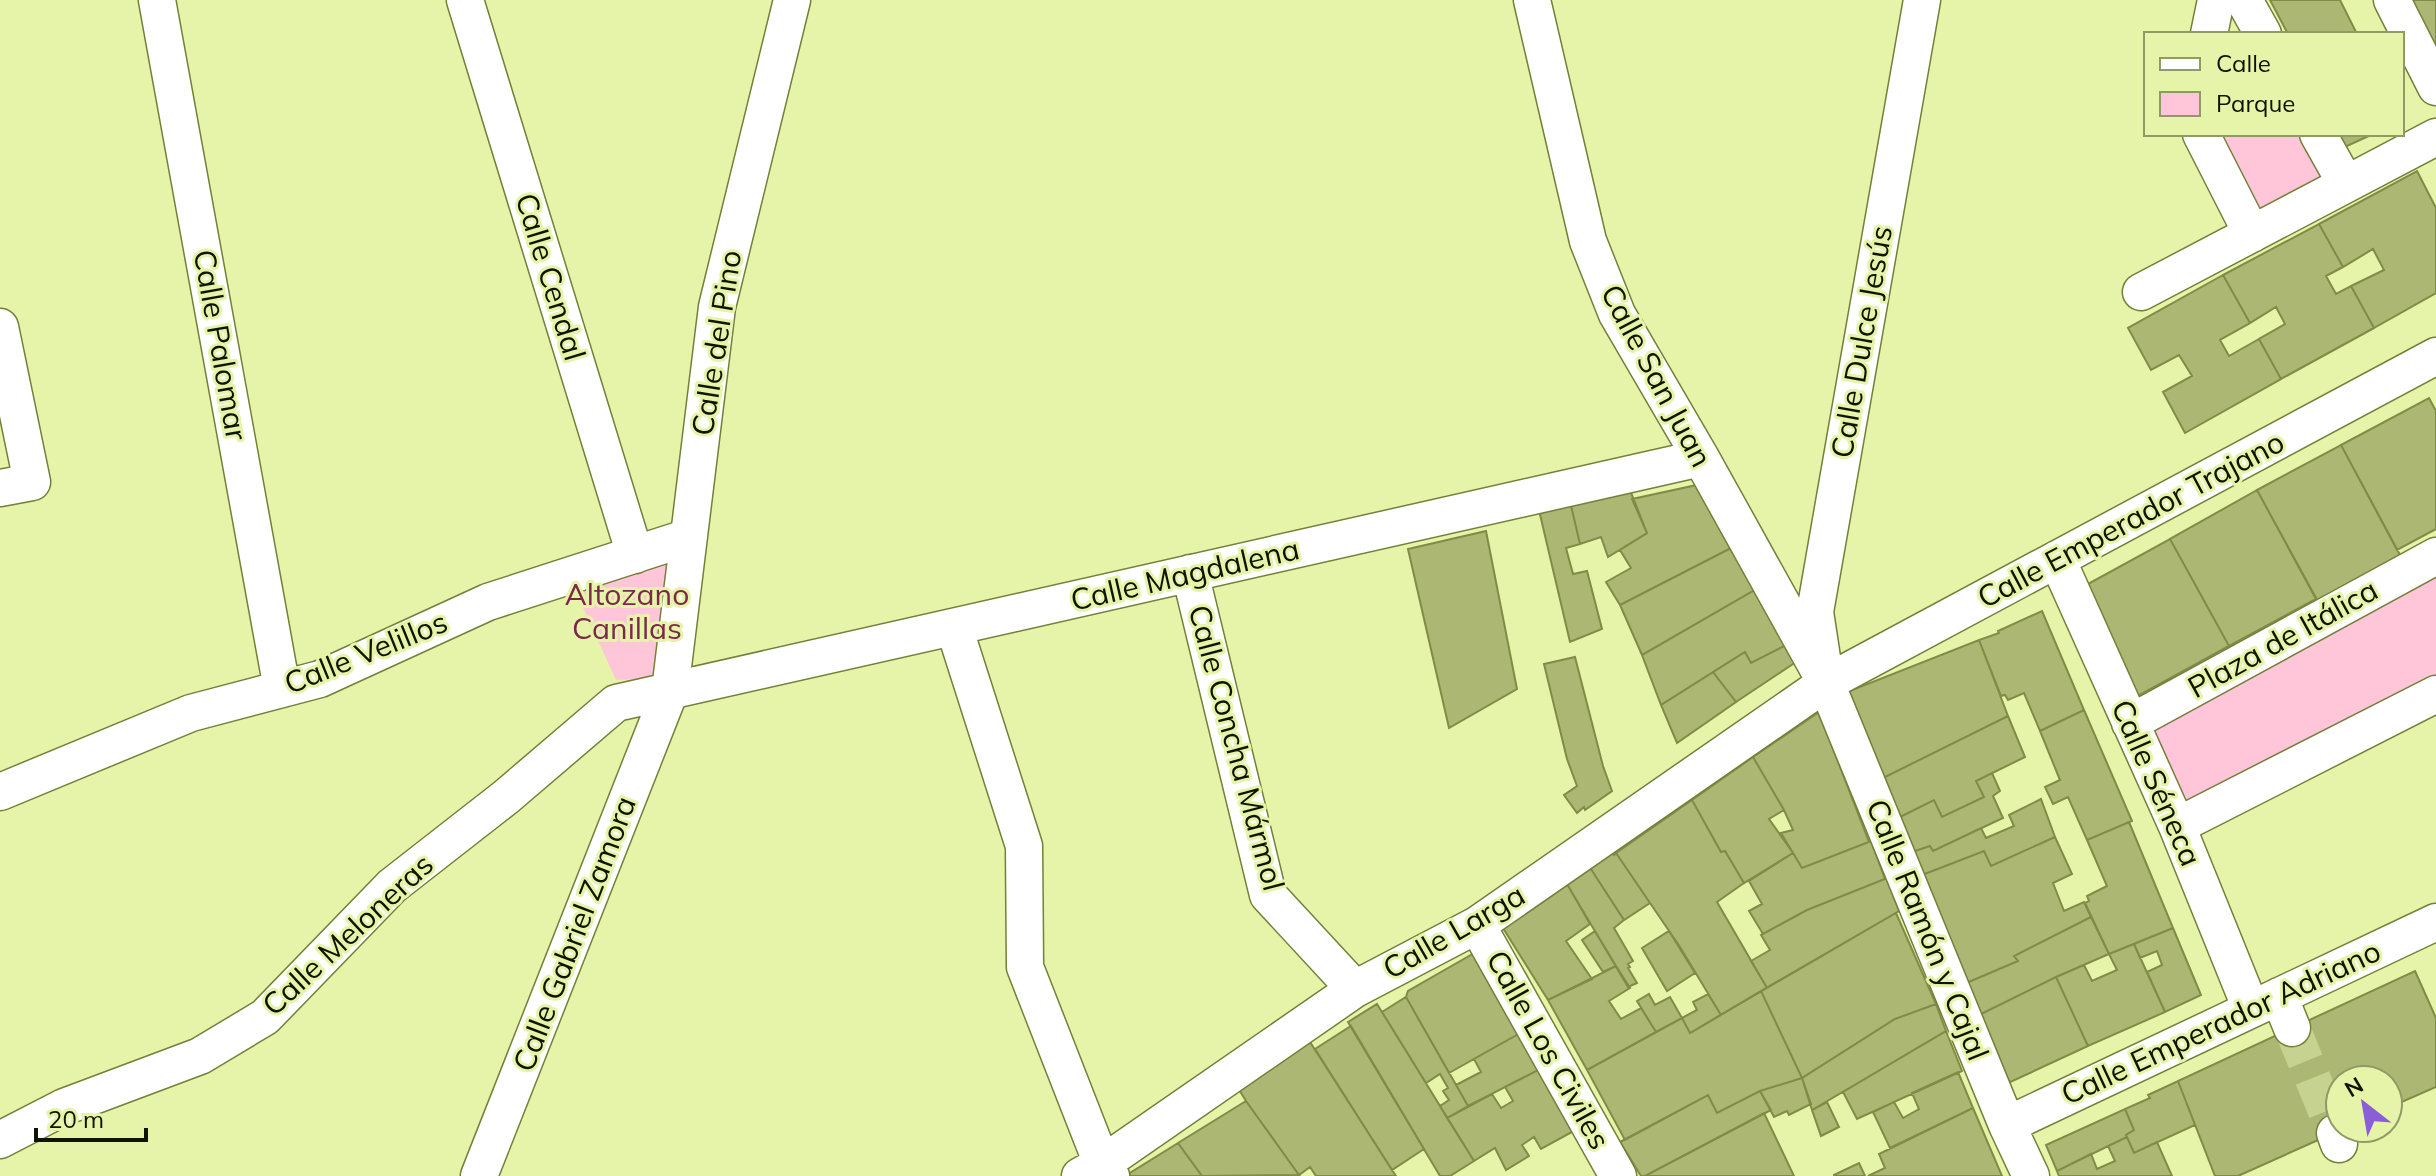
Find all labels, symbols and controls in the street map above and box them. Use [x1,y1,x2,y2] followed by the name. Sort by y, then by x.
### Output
[2144,32,2404,136] legend
[2216,48,2271,78] text: Calle
[2216,88,2295,118] text: Parque
[508,188,594,365] street label: Calle Cendal
[1822,223,1900,461] street label: Calle Dulce Jesús
[186,247,256,443] street label: Calle Palomar
[683,247,749,438] street label: Calle del Pino
[1593,278,1721,473] street label: Calle San Juan
[1971,422,2290,616] street label: Calle Emperador Trajano
[1067,529,1303,619] street label: Calle Magdalena
[2181,570,2384,706] street label: Plaza de Itálica
[565,575,689,647] park label: Altozano Canillas
[1181,601,1293,895] street label: Calle Concha Mármol
[279,602,453,702] street label: Calle Velillos
[2103,694,2210,872] street label: Calle Séneca
[504,791,644,1077] street label: Calle Gabriel Zamora
[1858,794,1998,1066] street label: Calle Ramón y Cajal
[254,845,441,1023] street label: Calle Meloneras
[1376,875,1531,987] street label: Calle Larga
[2055,931,2386,1113] street label: Calle Emperador Adriano
[1479,943,1619,1156] street label: Calle Los Civiles
[2324,1064,2404,1144] north arrow
[2339,1071,2368,1103] text: N
[36,1092,146,1142] scale bar
[48,1104,104,1134] text: 20 m

